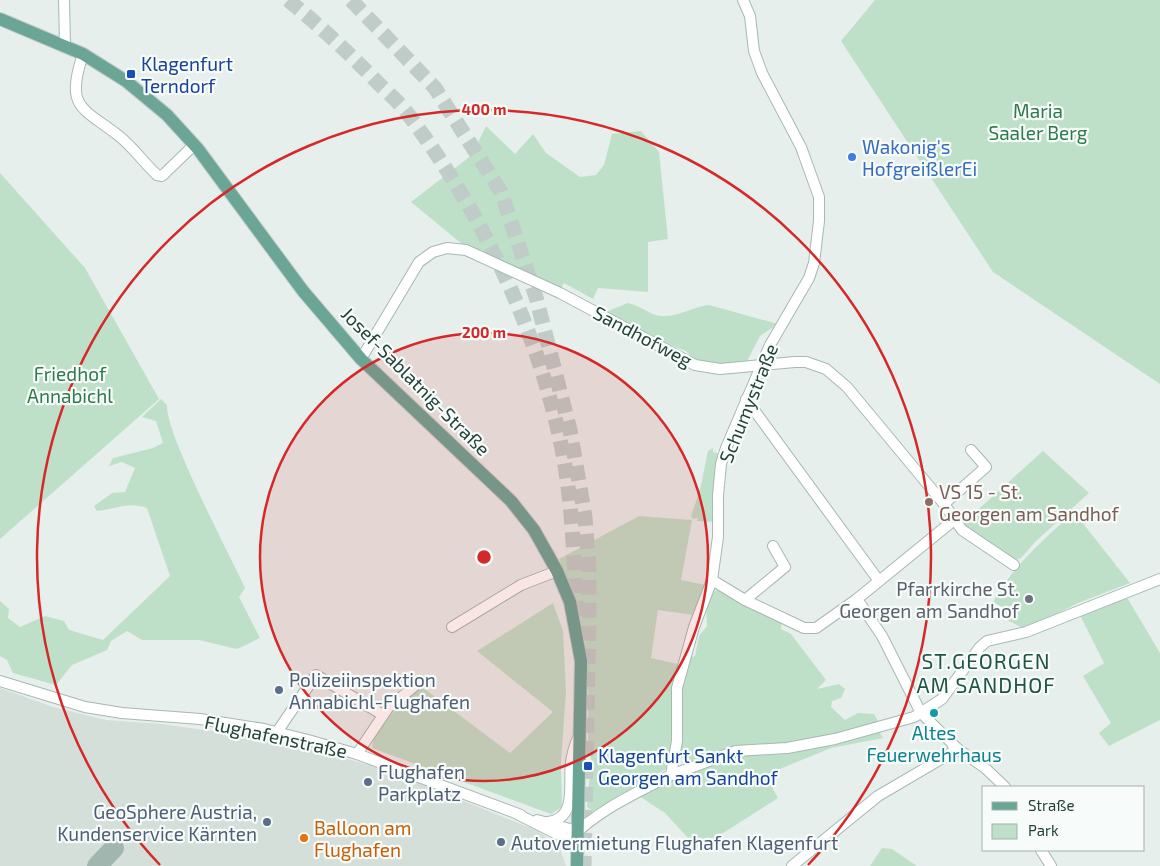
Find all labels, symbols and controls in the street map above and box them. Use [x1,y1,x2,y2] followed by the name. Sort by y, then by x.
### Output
[141,52,233,97] place label: Klagenfurt Terndorf
[125,68,137,80] marker: Klagenfurt Terndorf
[989,99,1088,144] park label: Maria Saaler Berg
[462,100,506,118] text: 400 m
[862,135,977,180] place label: Wakonig's HofgreißlerEi
[846,151,858,163] marker: Wakonig's HofgreißlerEi
[590,300,697,372] street label: Sandhofweg
[337,302,495,460] street label: Josef-Sablatnig-Straße
[462,323,506,341] text: 200 m
[714,340,782,466] street label: Schumystraße
[27,362,113,407] park label: Friedhof Annabichl
[939,480,1120,525] place label: VS 15 - St. Georgen am Sandhof
[923,496,935,508] marker: VS 15 - St. Georgen am Sandhof
[475,548,493,566] centre of rings
[839,577,1020,622] place label: Pfarrkirche St. Georgen am Sandhof
[1023,593,1035,605] marker: Pfarrkirche St. Georgen am Sandhof
[916,648,1056,697] district label: ST.GEORGEN AM SANDHOF
[289,668,470,713] place label: Polizeiinspektion Annabichl-Flughafen
[273,684,285,696] marker: Polizeiinspektion Annabichl-Flughafen
[928,707,940,719] marker: Altes Feuerwehrhaus
[203,710,349,762] street label: Flughafenstraße
[866,721,1002,766] place label: Altes Feuerwehrhaus
[598,744,779,789] place label: Klagenfurt Sankt Georgen am Sandhof
[378,760,465,805] place label: Flughafen Parkplatz
[582,760,594,772] marker: Klagenfurt Sankt Georgen am Sandhof
[362,776,374,788] marker: Flughafen Parkplatz
[982,786,1145,851] legend
[1028,796,1074,814] text: Straße
[57,800,257,845] place label: GeoSphere Austria, Kundenservice Kärnten
[261,816,273,828] marker: GeoSphere Austria, Kundenservice Kärnten
[314,816,411,861] place label: Balloon am Flughafen
[1028,821,1059,839] text: Park
[511,831,838,854] place label: Autovermietung Flughafen Klagenfurt
[298,832,310,844] marker: Balloon am Flughafen
[495,836,507,848] marker: Autovermietung Flughafen Klagenfurt

